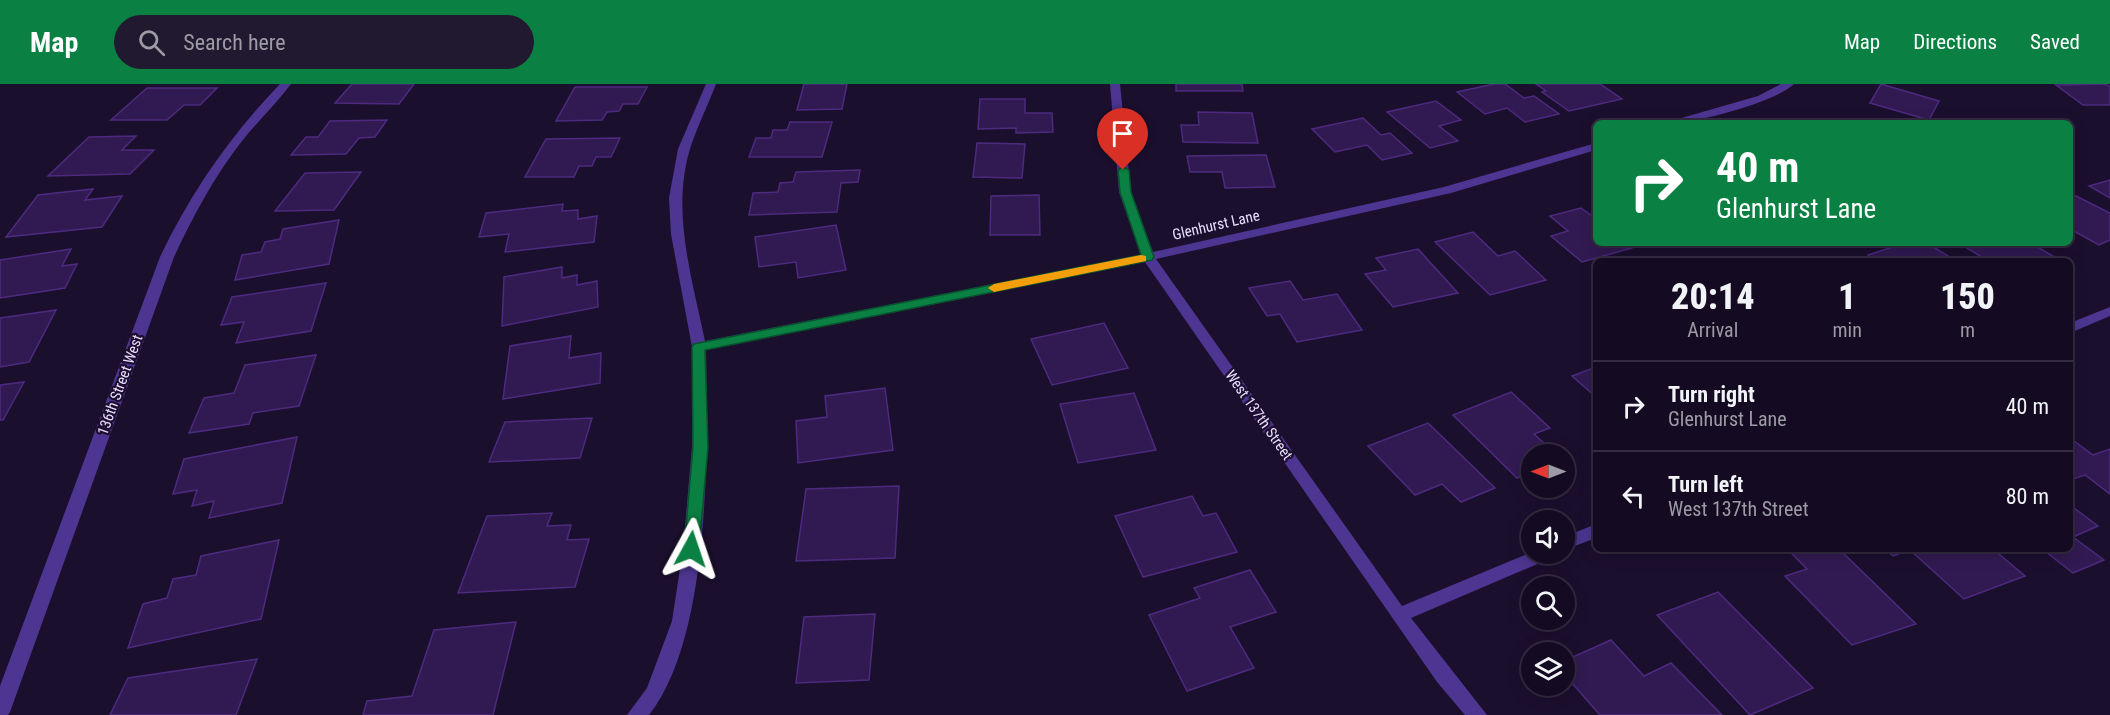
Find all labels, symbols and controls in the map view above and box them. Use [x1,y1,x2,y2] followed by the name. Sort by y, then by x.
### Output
[114,15,534,69] search box
[30,26,78,59] text: Map
[135,26,168,59] icon: search
[183,30,286,55] text: Search here
[1844,30,1880,54] text: Map
[1913,30,1997,54] text: Directions
[2030,30,2080,54] text: Saved
[1097,108,1148,170] pin
[1106,117,1139,150] icon: arrive
[1716,143,1799,192] text: 40 m
[1617,144,1695,222] icon: right
[1716,193,1876,225] text: Glenhurst Lane
[1171,206,1261,244] street label: Glenhurst Lane
[1671,276,1754,318] text: 20:14
[1838,276,1856,318] text: 1
[1940,276,1995,318] text: 150
[1687,318,1738,342] text: Arrival
[1833,318,1862,342] text: min
[1960,318,1975,342] text: m
[94,332,146,438] street label: 136th Street West
[1221,367,1297,463] street label: West 137th Street
[1668,382,1755,407] text: Turn right
[1617,390,1650,423] icon: right
[2006,394,2049,419] text: 40 m
[1668,407,1787,431] text: Glenhurst Lane
[1521,444,1575,498] north arrow
[1521,444,1575,696] map controls
[1668,472,1743,497] text: Turn left
[1617,480,1650,513] icon: left
[2006,484,2049,509] text: 80 m
[1668,497,1809,521] text: West 137th Street
[1521,510,1575,564] button: sound
[659,517,723,581] position arrow
[1521,576,1575,630] button: search
[1521,642,1575,696] button: layers

